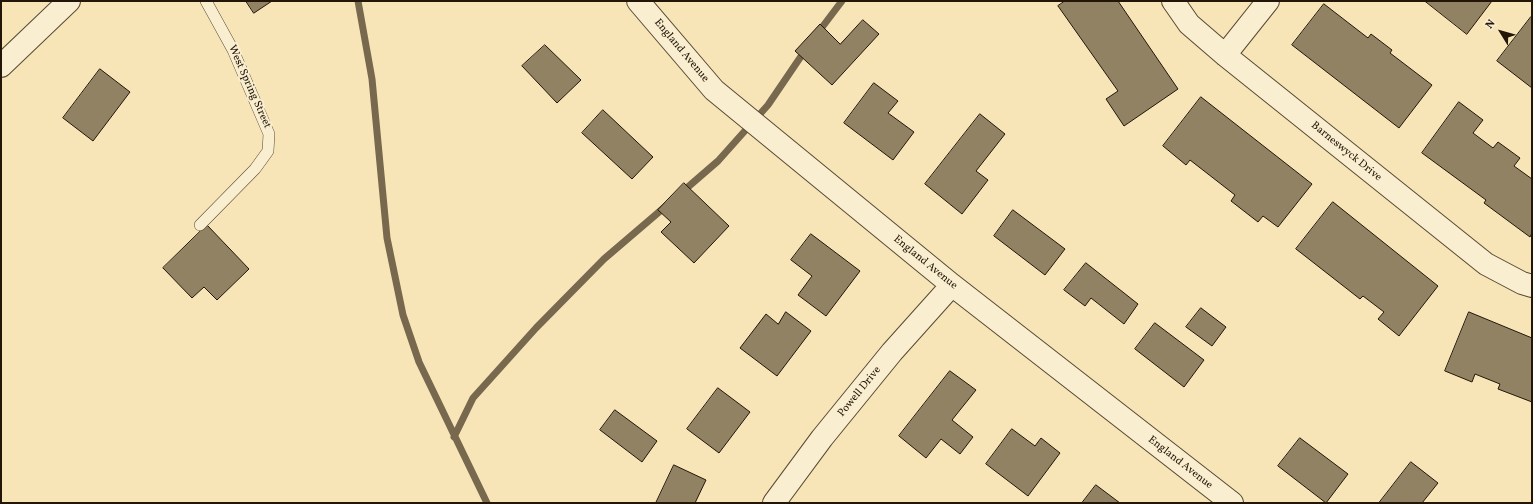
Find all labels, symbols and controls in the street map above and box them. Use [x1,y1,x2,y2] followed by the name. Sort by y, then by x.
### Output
[1481,12,1521,52] north arrow
[651,17,711,85] street label: England Avenue
[1483,17,1499,32] text: N
[225,43,273,131] street label: West Spring Street
[1308,119,1384,185] street label: Barneswyck Drive
[890,233,960,293] street label: England Avenue
[836,364,884,420] street label: Powell Drive
[1145,434,1215,492] street label: England Avenue

